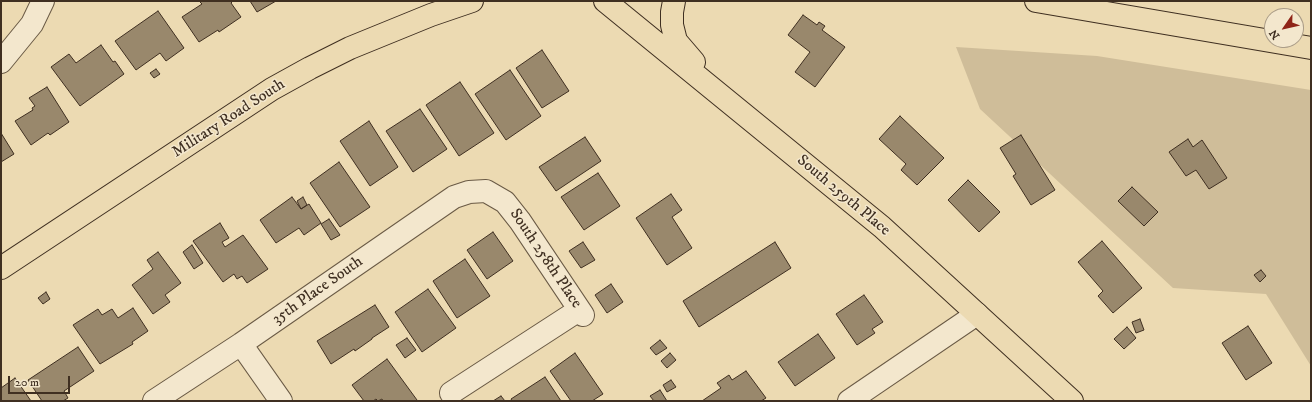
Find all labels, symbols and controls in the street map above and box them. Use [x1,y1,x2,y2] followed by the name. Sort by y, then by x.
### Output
[1264,8,1304,48] north arrow
[1267,26,1283,42] text: N
[169,75,289,163] street label: Military Road South
[792,151,894,241] street label: South 259th Place
[505,206,585,312] street label: South 258th Place
[269,253,367,329] street label: 35th Place South
[10,368,72,394] scale bar
[15,375,39,390] text: 20 m

